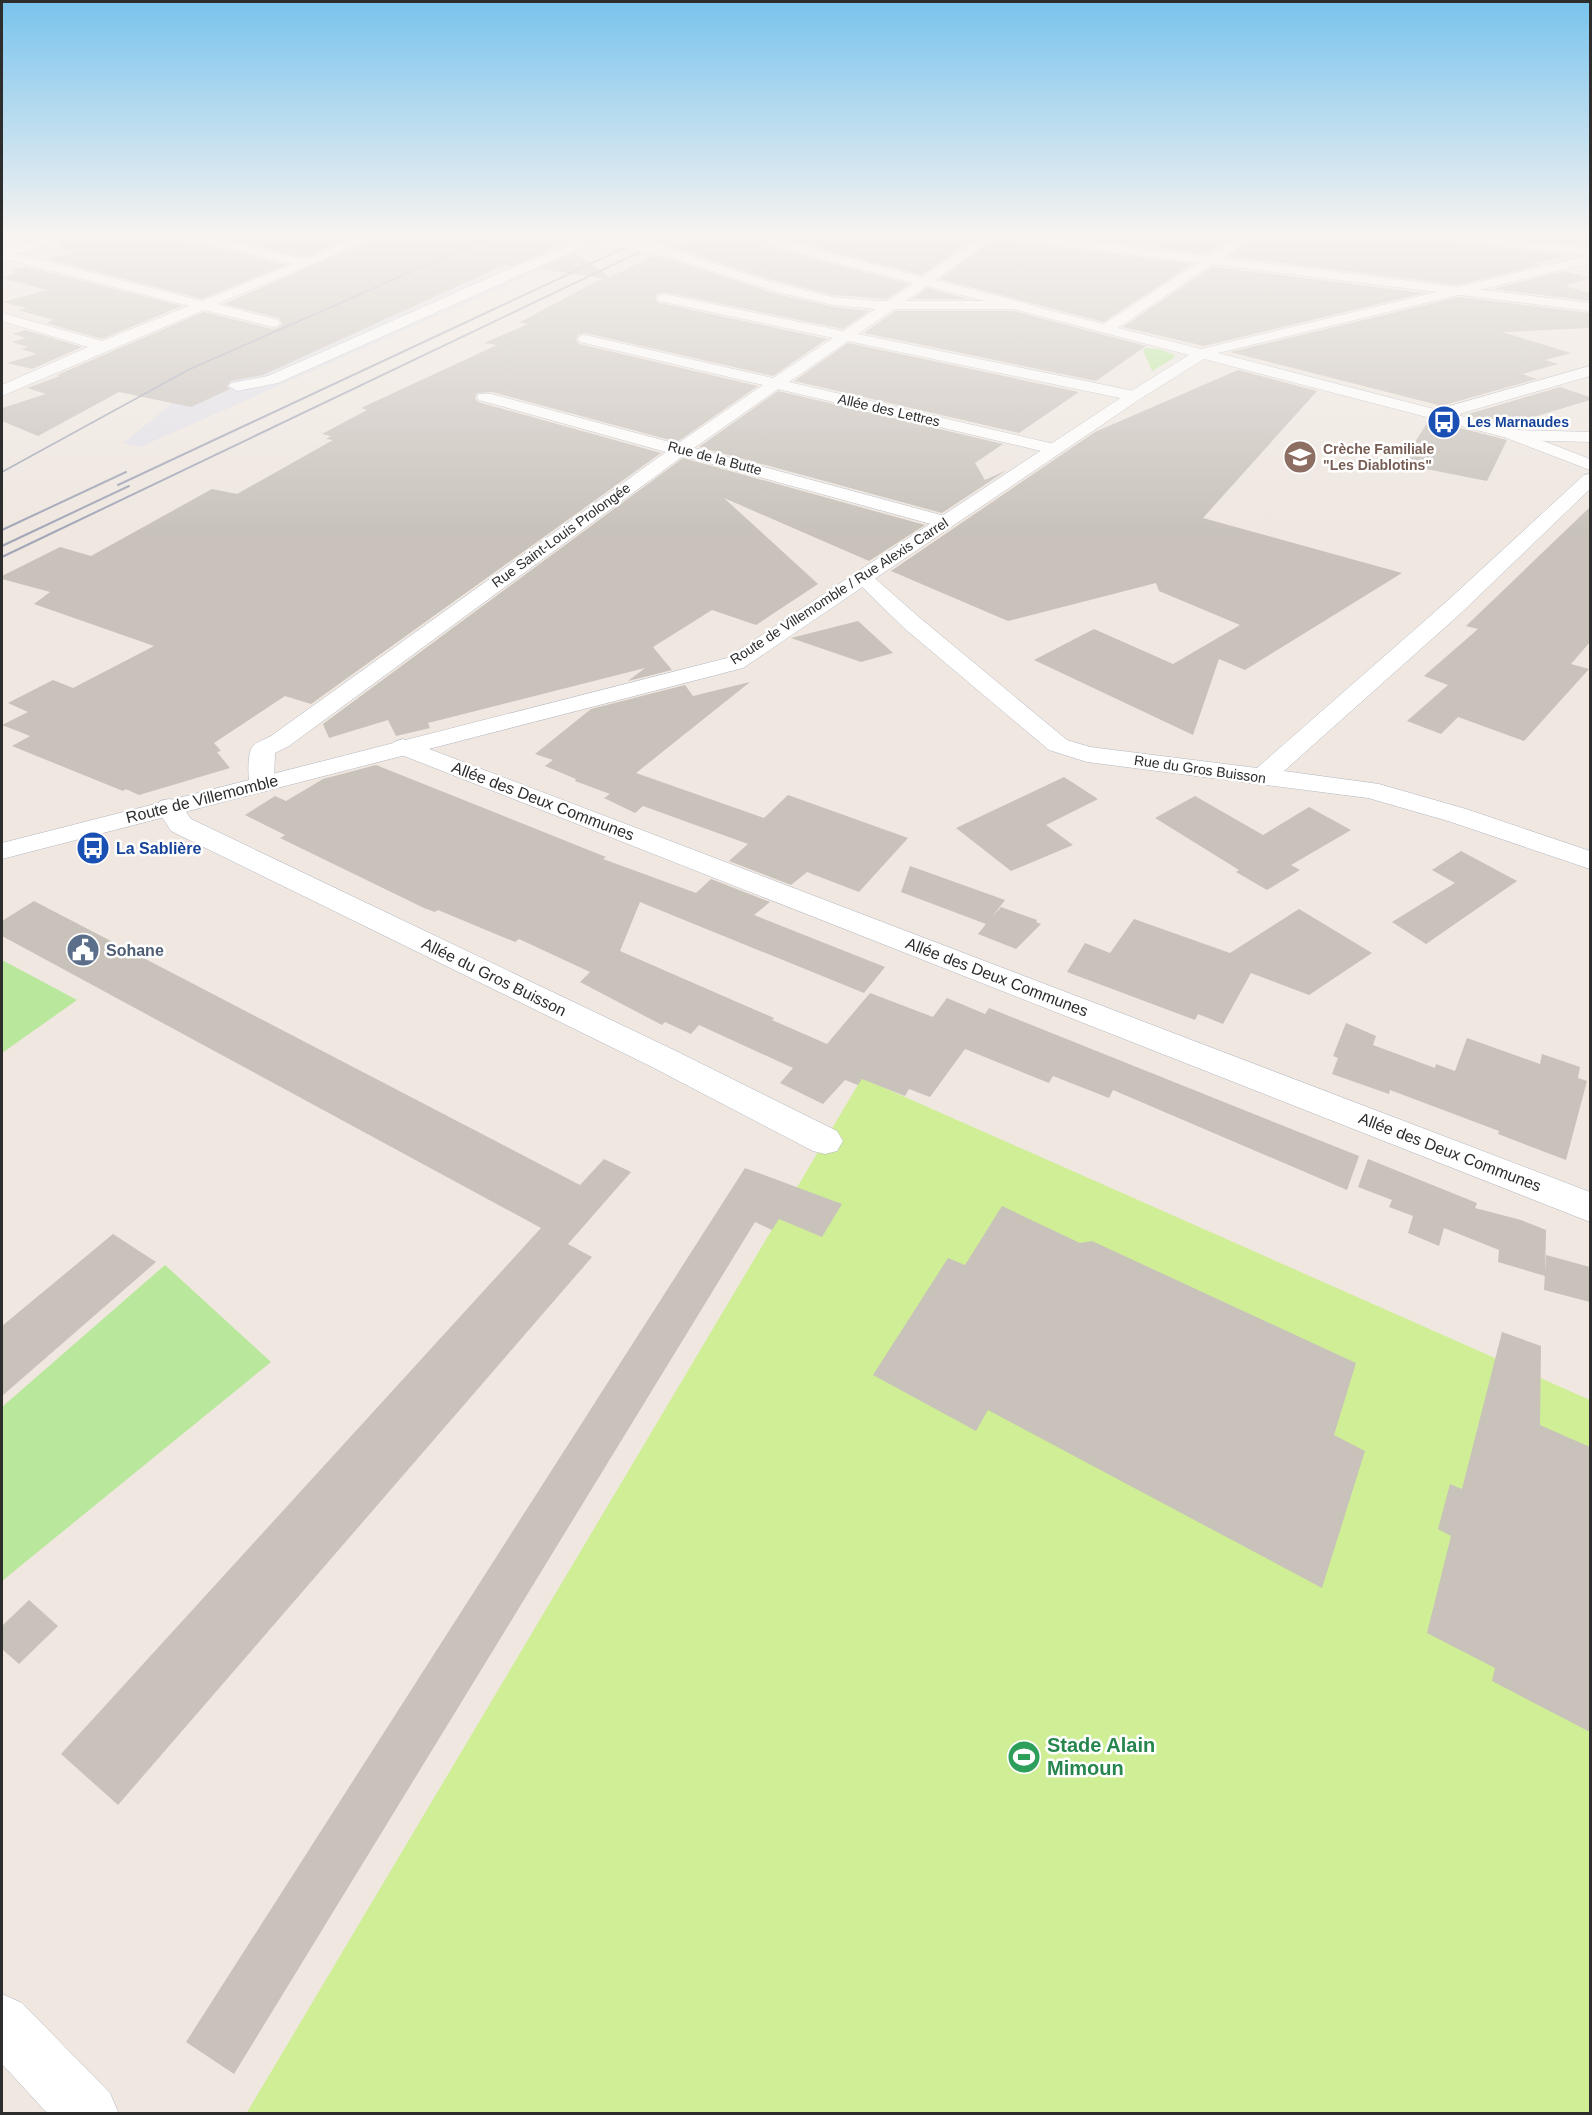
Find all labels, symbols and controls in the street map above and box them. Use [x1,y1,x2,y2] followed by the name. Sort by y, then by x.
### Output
[836,390,942,430] street label: Allée des Lettres
[1426,404,1462,440] bus stop icon: Les Marnaudes
[1467,414,1569,430] place label: Les Marnaudes
[666,438,764,478] street label: Rue de la Butte
[1282,439,1318,475] school or university icon: Crèche Familiale "Les Diablotins"
[1323,441,1434,473] place label: Crèche Familiale "Les Diablotins"
[489,479,634,591] street label: Rue Saint-Louis Prolongée
[727,514,951,668] street label: Route de Villemomble / Rue Alexis Carrel
[1133,752,1267,786] street label: Rue du Gros Buisson
[449,758,637,844] street label: Allée des Deux Communes
[124,772,280,826] street label: Route de Villemomble
[75,830,111,866] bus stop icon: La Sablière
[116,840,201,857] place label: La Sablière
[65,932,101,968] public building icon: Sohane
[903,934,1091,1020] street label: Allée des Deux Communes
[419,935,569,1019] street label: Allée du Gros Buisson
[106,942,164,959] place label: Sohane
[1356,1109,1544,1195] street label: Allée des Deux Communes
[1047,1734,1155,1779] place label: Stade Alain Mimoun
[1006,1739,1042,1775] sports icon: Stade Alain Mimoun

